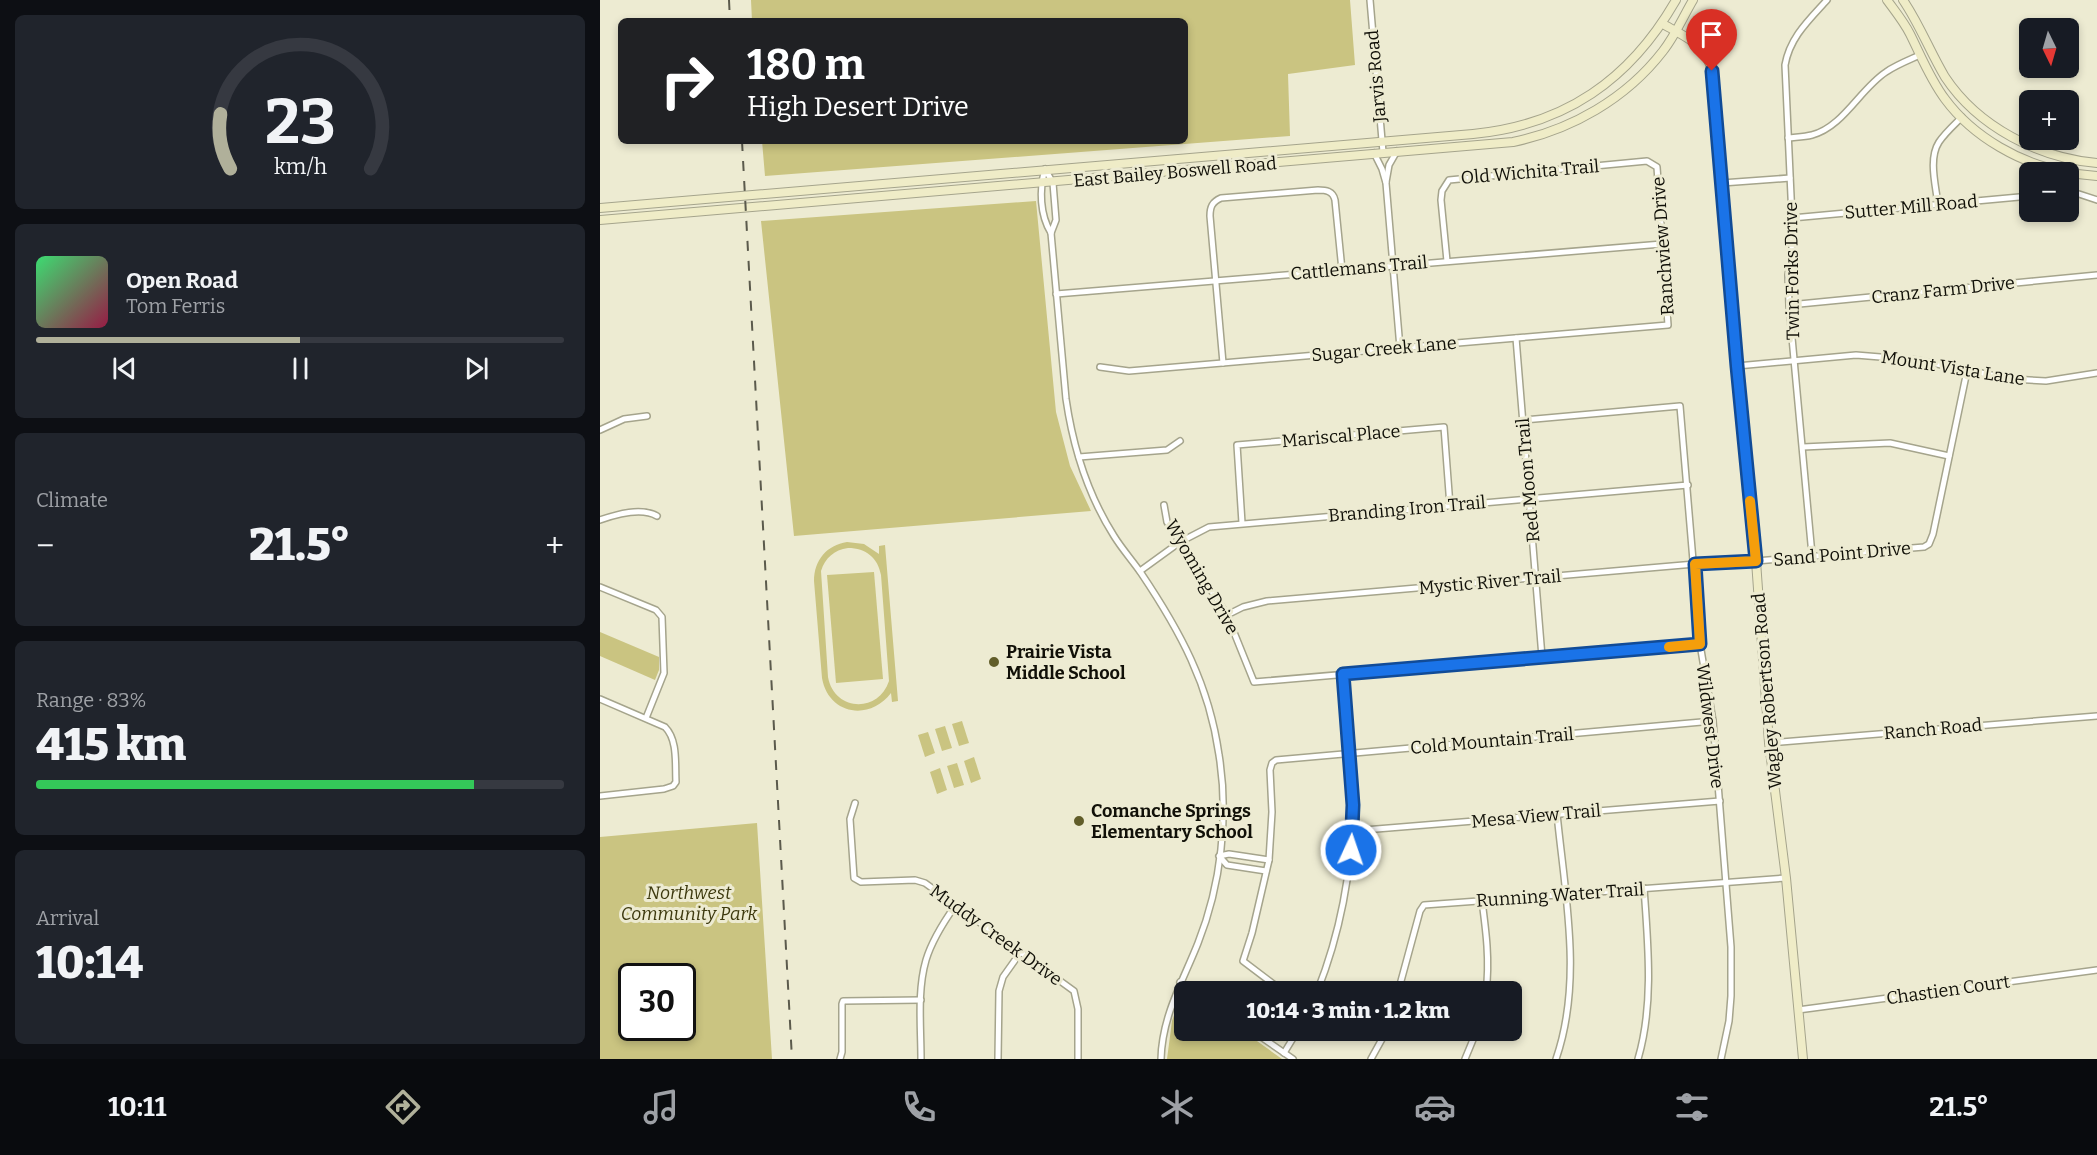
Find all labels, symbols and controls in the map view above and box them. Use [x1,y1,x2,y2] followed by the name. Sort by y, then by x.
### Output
[1686,9,1737,71] pin
[1695,18,1728,51] icon: arrive
[2019,18,2079,78] north arrow
[2019,18,2079,222] map controls
[1361,29,1391,124] street label: Jarvis Road
[747,40,865,90] text: 180 m
[648,42,726,120] icon: right
[264,85,336,160] text: 23
[2019,90,2079,150] button: +
[747,91,969,123] text: High Desert Drive
[1073,152,1278,192] street label: East Bailey Boswell Road
[273,154,327,180] text: km/h
[1460,155,1600,189] street label: Old Wichita Trail
[2019,162,2079,222] button: −
[1647,176,1679,316] street label: Ranchview Drive
[1844,190,1979,224] street label: Sutter Mill Road
[1780,202,1804,340] street label: Twin Forks Drive
[1290,251,1428,285] street label: Cattlemans Trail
[126,267,238,294] text: Open Road
[1870,272,2016,308] street label: Cranz Farm Drive
[126,294,225,318] text: Tom Ferris
[1310,332,1458,366] street label: Sugar Creek Lane
[1880,346,2026,390] street label: Mount Vista Lane
[108,352,141,385] icon: previous
[284,352,317,385] icon: pause
[460,352,493,385] icon: next
[1512,417,1544,543] street label: Red Moon Trail
[1281,420,1401,452] street label: Mariscal Place
[36,488,108,512] text: Climate
[1327,491,1487,527] street label: Branding Iron Trail
[1160,516,1244,638] street label: Wyoming Drive
[249,518,350,572] text: 21.5°
[36,526,54,566] text: −
[545,526,564,566] text: +
[1772,537,1912,571] street label: Sand Point Drive
[1418,565,1562,599] street label: Mystic River Trail
[1747,592,1787,790] street label: Wagley Robertson Road
[1006,641,1126,684] place label: Prairie Vista Middle School
[987,655,1001,669] marker: Prairie Vista Middle School
[1691,662,1729,790] street label: Wildwest Drive
[36,688,146,712] text: Range · 83%
[1883,714,1983,744] street label: Ranch Road
[36,718,186,772] text: 415 km
[1409,723,1575,759] street label: Cold Mountain Trail
[1470,799,1602,833] street label: Mesa View Trail
[1091,800,1253,843] place label: Comanche Springs Elementary School
[1072,814,1086,828] marker: Comanche Springs Elementary School
[1319,818,1383,882] position arrow
[1475,878,1645,912] street label: Running Water Trail
[926,880,1066,990] street label: Muddy Creek Drive
[621,882,758,925] park label: Northwest Community Park
[36,906,99,930] text: Arrival
[36,936,143,990] text: 10:14
[618,963,696,1041] speed limit sign: 30
[1885,970,2012,1010] street label: Chastien Court
[1247,997,1449,1024] text: 10:14 · 3 min · 1.2 km
[382,1086,424,1128] icon: directions
[640,1086,682,1128] icon: music
[898,1086,940,1128] icon: phone
[1156,1086,1198,1128] icon: climate
[1414,1086,1456,1128] icon: car
[1671,1086,1713,1128] icon: filters
[108,1091,166,1123] text: 10:11
[1929,1091,1989,1123] text: 21.5°

